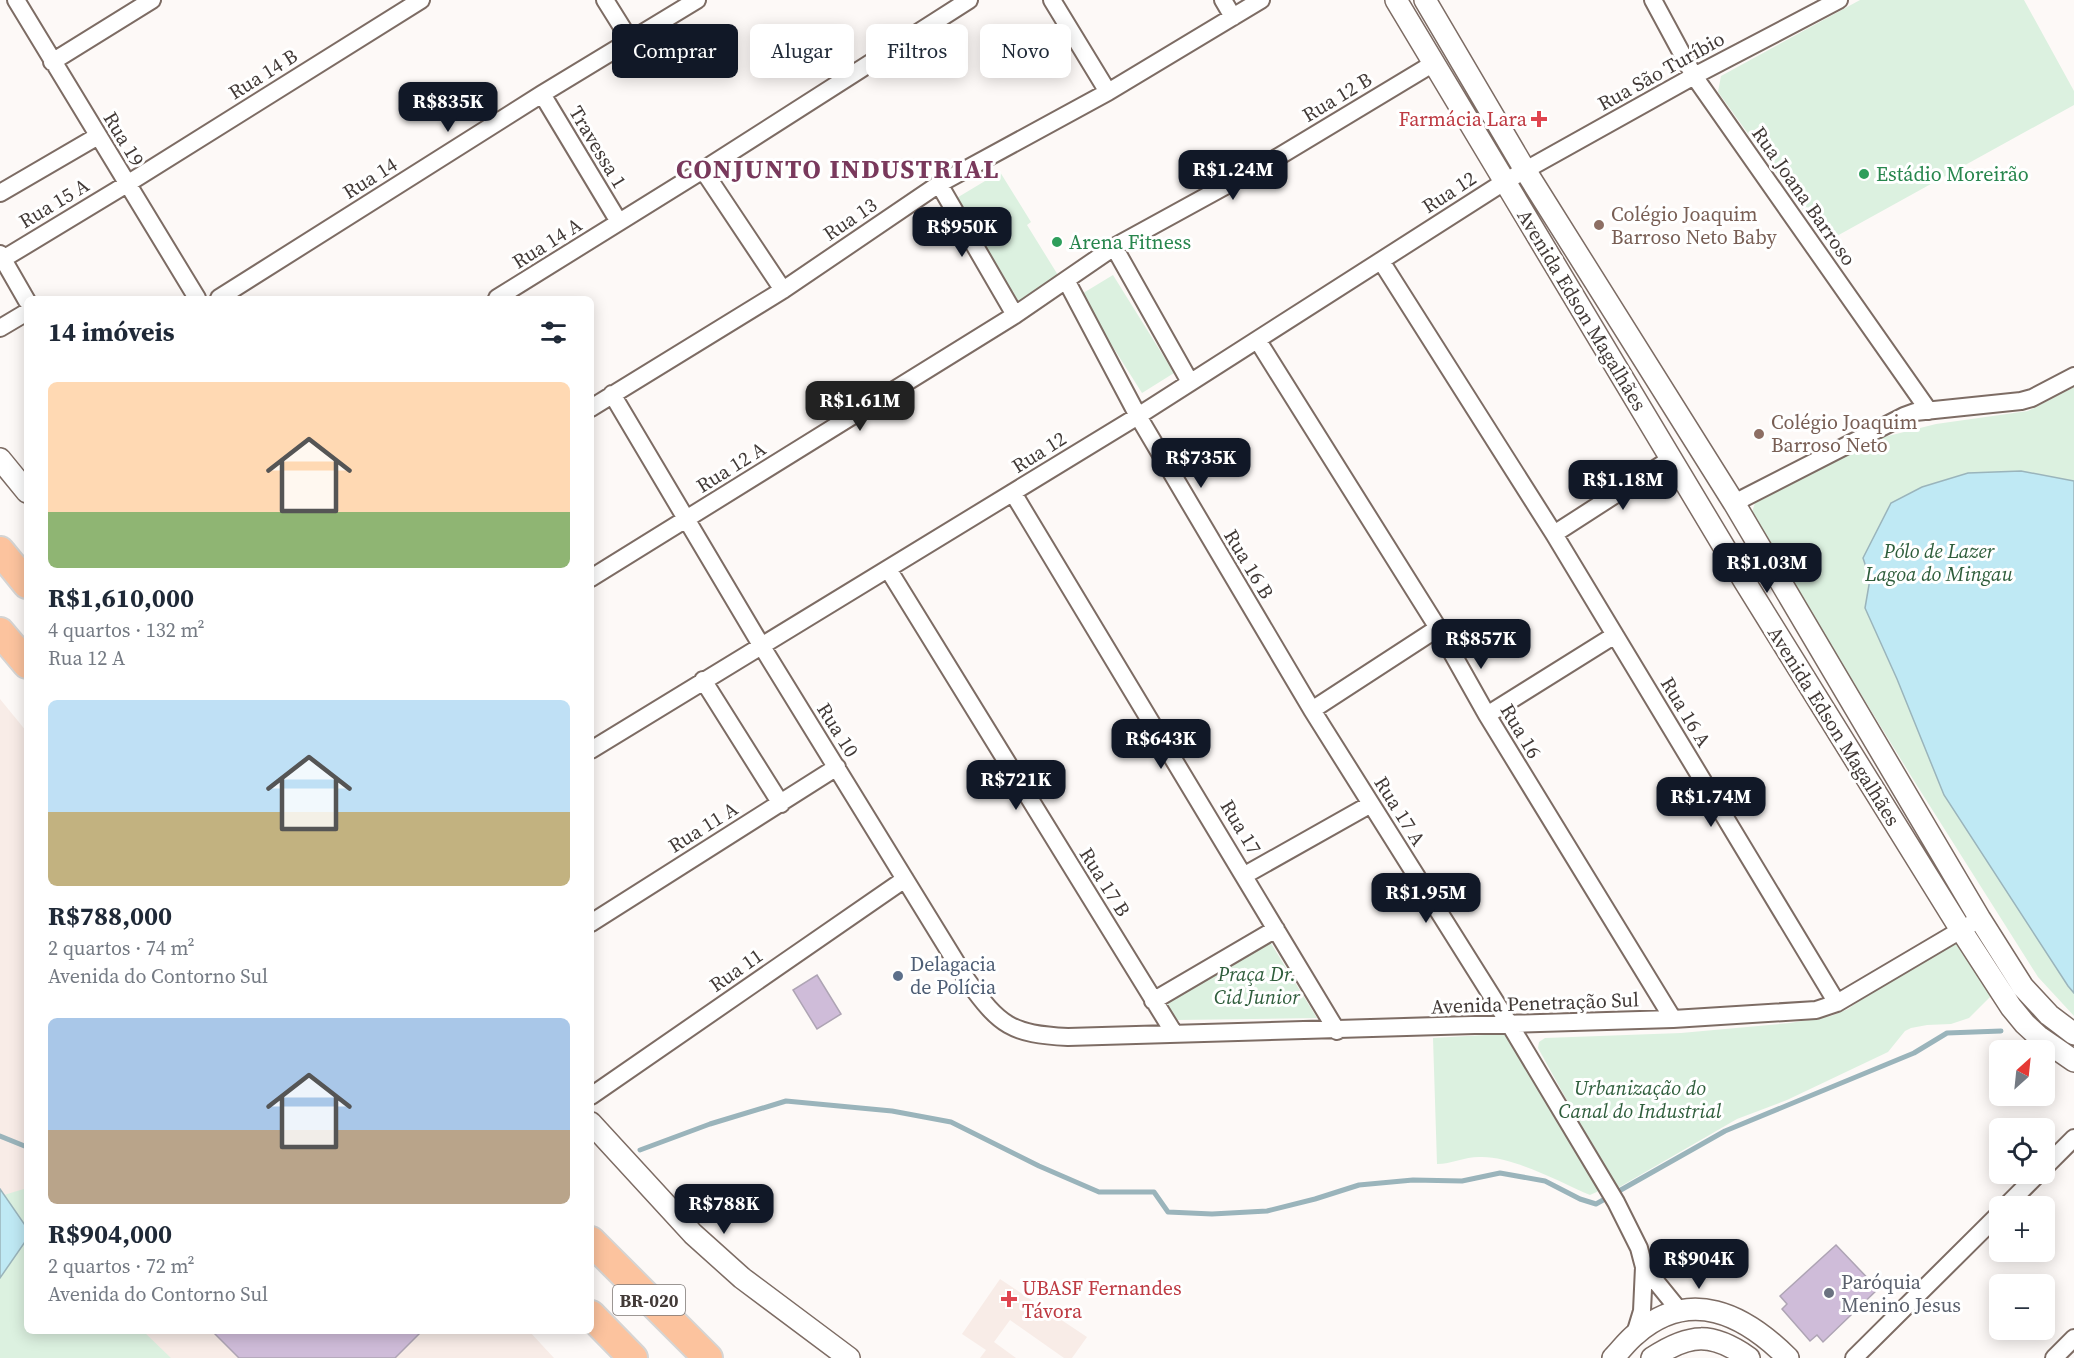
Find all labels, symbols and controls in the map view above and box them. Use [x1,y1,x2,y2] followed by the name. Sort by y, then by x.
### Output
[612,24,738,78] chip: Comprar
[750,24,854,78] chip: Alugar
[866,24,968,78] chip: Filtros
[980,24,1071,78] chip: Novo
[1592,25,1730,117] street label: Rua São Turíbio
[223,42,303,106] street label: Rua 14 B
[1297,65,1377,129] street label: Rua 12 B
[399,82,497,133] pin: R$835K
[413,87,483,115] text: R$835K
[562,101,634,193] street label: Travessa 1
[1399,105,1528,133] place label: Farmácia Lara
[97,106,151,172] street label: Rua 19
[1532,112,1546,126] marker: Farmácia Lara
[1745,121,1863,271] street label: Rua Joana Barroso
[337,150,403,206] street label: Rua 14
[1178,150,1288,201] pin: R$1.24M
[676,151,1000,187] district label: CONJUNTO INDUSTRIAL
[1193,155,1273,183] text: R$1.24M
[1876,160,2029,188] place label: Estádio Moreirão
[1417,164,1481,220] street label: Rua 12
[1857,167,1871,181] marker: Estádio Moreirão
[14,171,95,235] street label: Rua 15 A
[818,191,882,247] street label: Rua 13
[1611,200,1778,251] place label: Colégio Joaquim Barroso Neto Baby
[1511,204,1653,416] street label: Avenida Edson Magalhães
[913,207,1011,258] pin: R$950K
[507,210,588,275] street label: Rua 14 A
[927,212,997,240] text: R$950K
[1592,218,1606,232] marker: Colégio Joaquim Barroso Neto Baby
[1069,228,1191,256] place label: Arena Fitness
[1050,235,1064,249] marker: Arena Fitness
[48,314,175,350] text: 14 imóveis
[537,316,570,349] icon: filters
[805,381,915,432] pin: R$1.61M
[820,386,900,414] text: R$1.61M
[1771,408,1918,459] place label: Colégio Joaquim Barroso Neto
[255,421,363,529] icon: home
[1006,424,1072,480] street label: Rua 12
[1752,427,1766,441] marker: Colégio Joaquim Barroso Neto
[691,434,772,499] street label: Rua 12 A
[1152,438,1250,489] pin: R$735K
[1166,443,1236,471] text: R$735K
[1568,460,1678,511] pin: R$1.18M
[1583,465,1663,493] text: R$1.18M
[1217,524,1281,604] street label: Rua 16 B
[1864,537,2014,588] park label: Pólo de Lazer Lagoa do Mingau
[1712,543,1822,594] pin: R$1.03M
[1727,548,1807,576] text: R$1.03M
[48,580,194,616] text: R$1,610,000
[48,616,205,644] text: 4 quartos · 132 m²
[1432,619,1530,670] pin: R$857K
[1761,621,1907,831] street label: Avenida Edson Magalhães
[1446,624,1516,652] text: R$857K
[48,644,125,672] text: Rua 12 A
[1654,672,1718,753] street label: Rua 16 A
[810,697,866,763] street label: Rua 10
[1494,698,1548,764] street label: Rua 16
[1112,719,1210,770] pin: R$643K
[1126,724,1196,752] text: R$643K
[255,739,363,847] icon: home
[967,760,1065,811] pin: R$721K
[981,765,1051,793] text: R$721K
[1368,771,1433,852] street label: Rua 17 A
[1656,777,1766,828] pin: R$1.74M
[1671,782,1751,810] text: R$1.74M
[663,794,744,859] street label: Rua 11 A
[1214,794,1268,860] street label: Rua 17
[1073,842,1137,922] street label: Rua 17 B
[1371,873,1481,924] pin: R$1.95M
[1386,878,1466,906] text: R$1.95M
[48,898,172,934] text: R$788,000
[48,934,195,962] text: 2 quartos · 74 m²
[704,942,768,998] street label: Rua 11
[910,950,997,1001] place label: Delagacia de Polícia
[1214,960,1301,1011] park label: Praça Dr. Cid Junior
[48,962,268,990] text: Avenida do Contorno Sul
[891,969,905,983] marker: Delagacia de Polícia
[1431,985,1640,1021] street label: Avenida Penetração Sul
[1989,1040,2055,1106] north arrow
[1989,1040,2055,1340] map controls
[255,1057,363,1165] icon: home
[1559,1074,1722,1125] park label: Urbanização do Canal do Industrial
[1989,1118,2055,1184] button: locate
[675,1184,773,1235] pin: R$788K
[689,1189,759,1217] text: R$788K
[1989,1196,2055,1262] button: +
[48,1216,172,1252] text: R$904,000
[1650,1239,1748,1290] pin: R$904K
[1664,1244,1734,1272] text: R$904K
[48,1252,195,1280] text: 2 quartos · 72 m²
[1841,1268,1961,1319] place label: Paróquia Menino Jesus
[1022,1274,1182,1325] place label: UBASF Fernandes Távora
[1989,1274,2055,1340] button: −
[48,1280,268,1308] text: Avenida do Contorno Sul
[613,1285,685,1315] road number: BR-020
[1822,1286,1836,1300] marker: Paróquia Menino Jesus
[1000,1290,1018,1308] marker: UBASF Fernandes Távora

